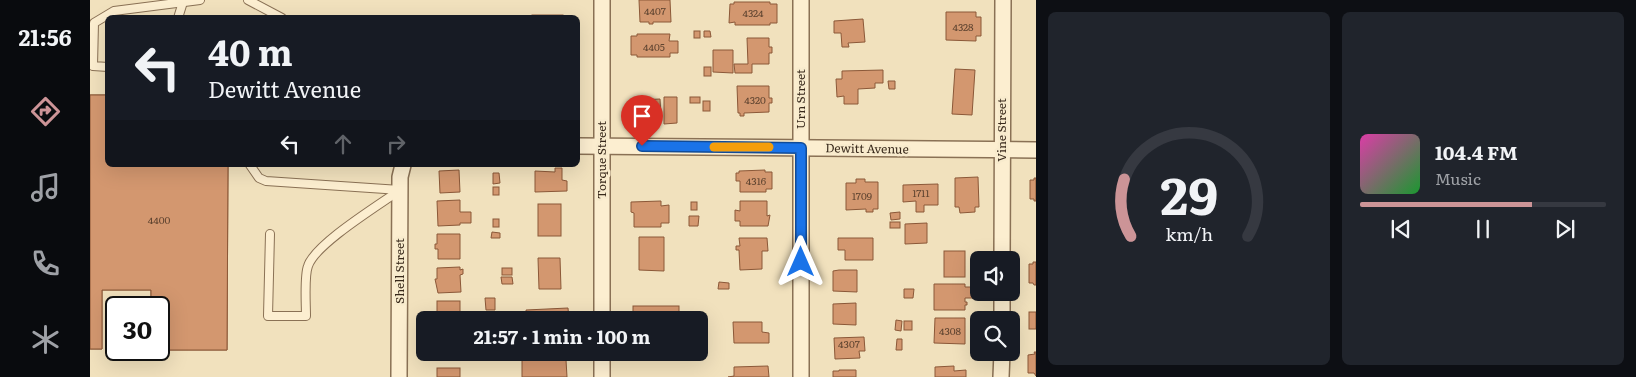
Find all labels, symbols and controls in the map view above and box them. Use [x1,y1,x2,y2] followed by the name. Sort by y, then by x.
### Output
[644,3,666,18] house number: 4407
[742,5,764,20] house number: 4324
[952,19,974,34] house number: 4328
[19,20,71,53] text: 21:56
[208,25,293,77] text: 40 m
[125,35,190,100] icon: left
[643,39,665,54] house number: 4405
[791,69,809,129] street label: Urn Street
[208,72,361,105] text: Dewitt Avenue
[744,92,766,107] house number: 4320
[28,94,63,129] icon: directions
[621,95,663,146] pin
[992,98,1010,162] street label: Vine Street
[628,102,656,130] icon: arrive
[592,121,610,199] street label: Torque Street
[276,130,304,158] icon: left
[329,130,357,158] icon: ahead
[382,130,410,158] icon: right
[825,138,909,158] street label: Dewitt Avenue
[1435,138,1518,166] text: 104.4 FM
[1160,153,1218,231] text: 29
[1435,166,1481,190] text: Music
[28,170,63,205] icon: music
[746,173,767,188] house number: 4316
[913,185,929,200] house number: 1711
[852,188,872,203] house number: 1709
[148,212,171,227] house number: 4400
[1387,215,1415,243] icon: previous
[1469,215,1497,243] icon: pause
[1551,215,1579,243] icon: next
[1165,220,1213,247] text: km/h
[774,235,826,287] position arrow
[390,238,408,304] street label: Shell Street
[28,246,63,281] icon: phone
[970,251,1020,361] map controls
[970,251,1020,301] button: sound
[105,296,170,361] speed limit sign: 30
[970,311,1020,361] button: search
[28,322,63,357] icon: climate
[473,322,651,350] text: 21:57 · 1 min · 100 m
[939,323,962,338] house number: 4308
[838,336,860,351] house number: 4307

